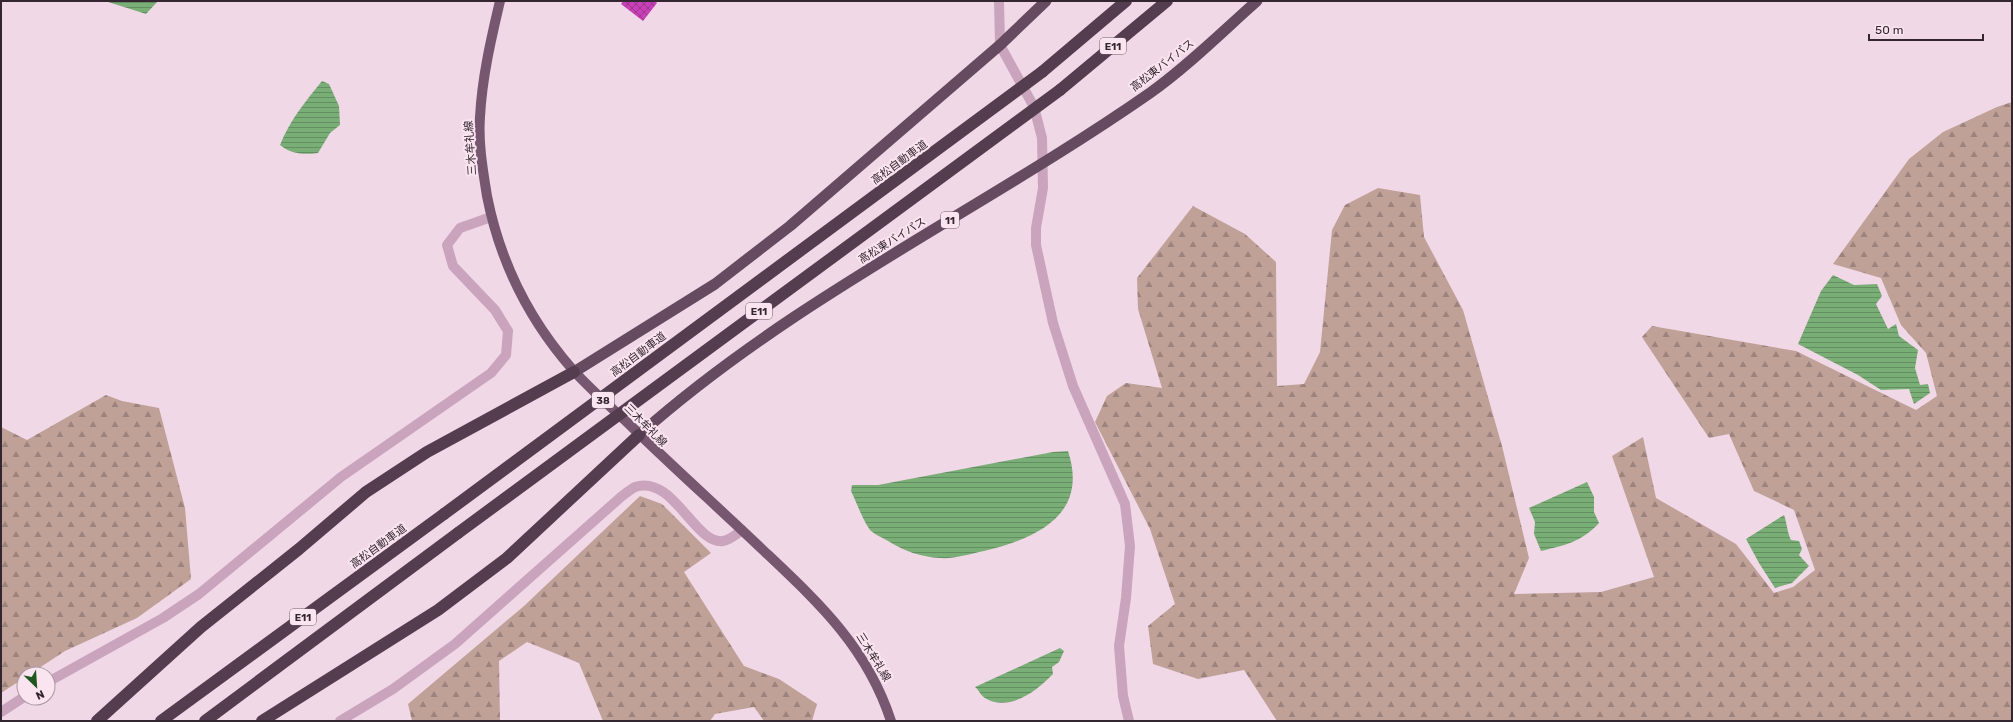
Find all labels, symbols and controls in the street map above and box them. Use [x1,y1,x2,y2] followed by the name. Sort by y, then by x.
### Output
[1869,16,1983,42] scale bar
[1875,23,1903,37] text: 50 m
[1128,37,1197,94] street label: 高松東バイパス
[1100,38,1126,54] road number: E11
[462,120,479,176] street label: 三木牟礼線
[869,138,930,187] street label: 高松自動車道
[941,212,959,228] road number: 11
[856,215,928,266] street label: 高松東バイパス
[746,303,772,319] road number: E11
[608,329,669,379] street label: 高松自動車道
[592,392,614,408] road number: 38
[622,401,670,449] street label: 三木牟礼線
[348,522,409,571] street label: 高松自動車道
[290,609,316,625] road number: E11
[853,630,894,684] street label: 三木牟礼線
[16,666,56,706] north arrow
[34,687,46,702] text: N

